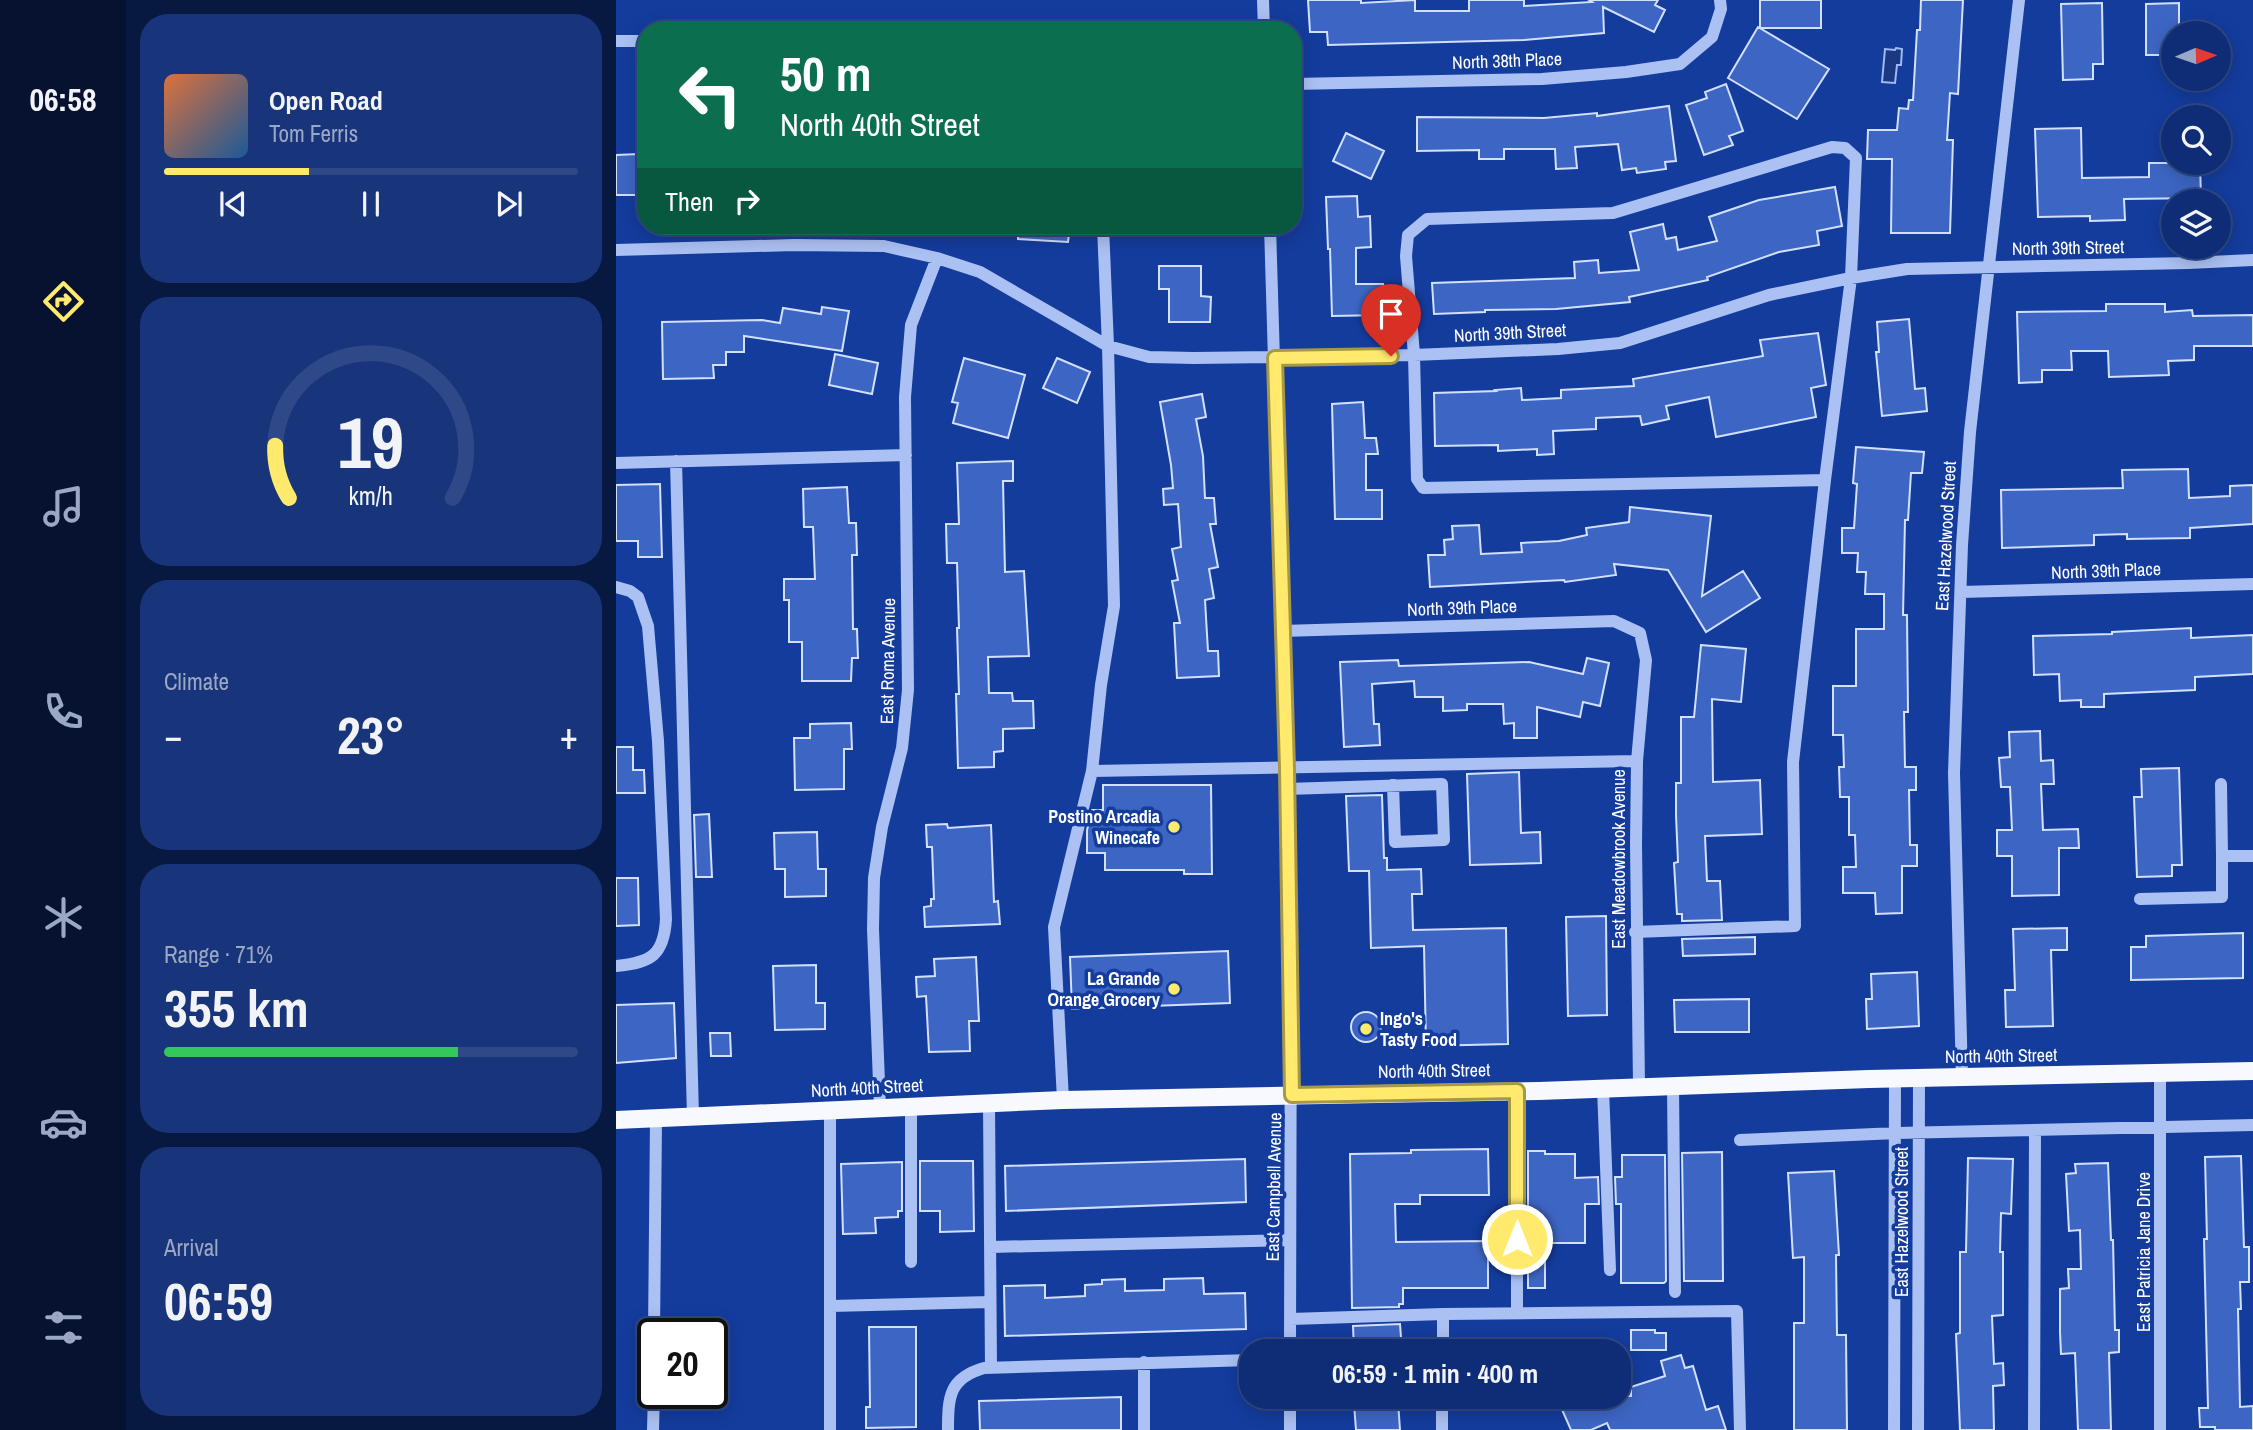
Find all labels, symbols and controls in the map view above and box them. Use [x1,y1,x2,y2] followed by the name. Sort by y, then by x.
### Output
[2161,21,2231,91] north arrow
[2161,21,2231,259] map controls
[780,40,872,106] text: 50 m
[1452,46,1562,75] street label: North 38th Place
[665,49,756,140] icon: left
[29,78,97,121] text: 06:58
[269,83,383,118] text: Open Road
[780,103,980,146] text: North 40th Street
[2161,105,2231,175] button: search
[269,118,358,149] text: Tom Ferris
[728,182,766,220] icon: right
[665,184,714,219] text: Then
[214,185,252,223] icon: previous
[352,185,390,223] icon: pause
[490,185,528,223] icon: next
[2161,189,2231,259] button: layers
[2012,234,2124,261] street label: North 39th Street
[39,277,88,326] icon: directions
[1361,284,1421,356] pin
[1372,295,1410,333] icon: arrive
[1453,317,1567,348] street label: North 39th Street
[338,393,404,491] text: 19
[1929,460,1962,612] street label: East Hazelwood Street
[349,479,393,513] text: km/h
[39,482,88,531] icon: music
[2051,556,2161,585] street label: North 39th Place
[1407,593,1517,622] street label: North 39th Place
[874,598,901,724] street label: East Roma Avenue
[164,666,229,697] text: Climate
[39,687,88,736] icon: phone
[337,700,405,770] text: 23°
[164,710,182,761] text: −
[560,710,578,761] text: +
[1606,769,1631,949] street label: East Meadowbrook Avenue
[1048,804,1161,850] place label: Postino Arcadia Winecafe
[1166,819,1182,835] marker: Postino Arcadia Winecafe
[39,893,88,942] icon: climate
[164,939,273,970] text: Range · 71%
[1048,966,1161,1012] place label: La Grande Orange Grocery
[164,973,309,1043] text: 355 km
[1166,981,1182,997] marker: La Grande Orange Grocery
[1380,1006,1457,1052] place label: Ingo's Tasty Food
[1358,1021,1374,1037] marker: Ingo's Tasty Food
[1945,1042,2057,1069] street label: North 40th Street
[1378,1057,1490,1084] street label: North 40th Street
[810,1072,924,1103] street label: North 40th Street
[39,1098,88,1147] icon: car
[1260,1112,1287,1262] street label: East Campbell Avenue
[1889,1147,1914,1297] street label: East Hazelwood Street
[2131,1172,2156,1332] street label: East Patricia Jane Drive
[1480,1202,1554,1276] position arrow
[164,1232,219,1263] text: Arrival
[164,1266,273,1336] text: 06:59
[39,1303,88,1352] icon: filters
[637,1318,728,1409] speed limit sign: 20
[1332,1356,1538,1391] text: 06:59 · 1 min · 400 m

